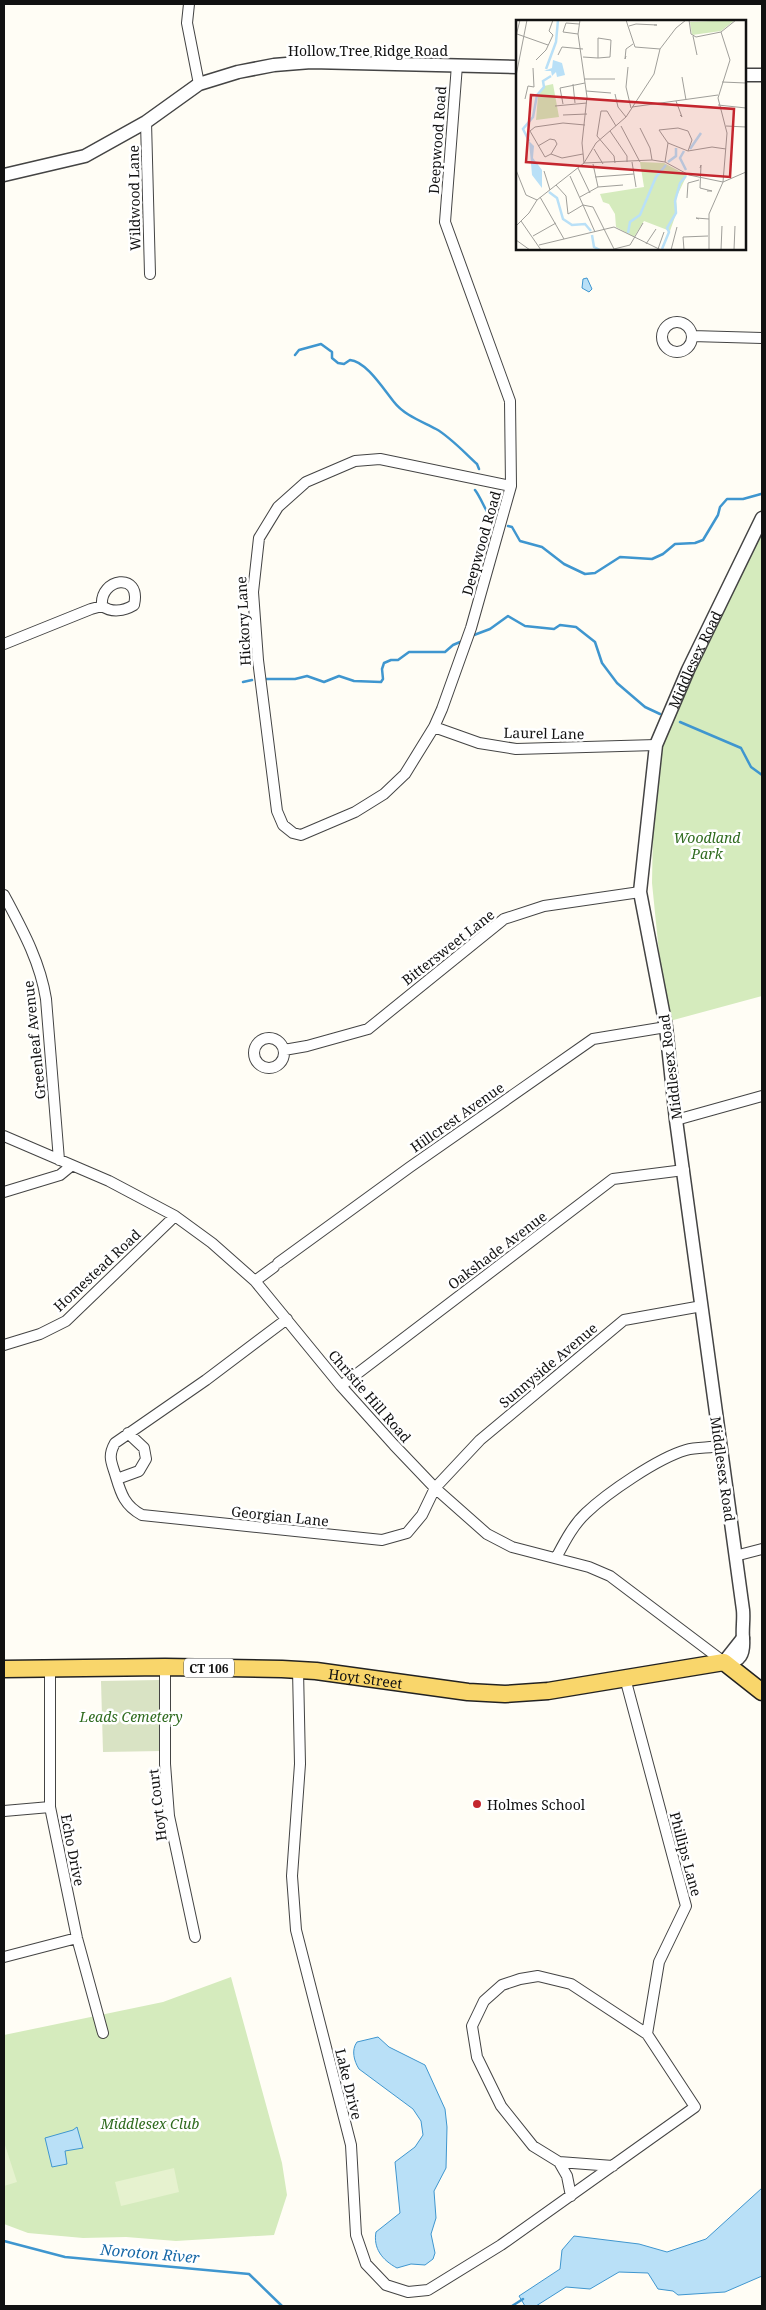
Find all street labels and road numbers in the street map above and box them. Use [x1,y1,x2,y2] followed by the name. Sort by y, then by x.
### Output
[288,41,448,60] street label: Hollow Tree Ridge Road
[424,85,450,195] street label: Deepwood Road
[124,145,144,251] street label: Wildwood Lane
[457,488,505,598] street label: Deepwood Road
[231,576,255,666] street label: Hickory Lane
[663,607,725,711] street label: Middlesex Road
[503,723,585,743] street label: Laurel Lane
[398,905,498,989] street label: Bittersweet Lane
[18,980,50,1100] street label: Greenleaf Avenue
[654,1013,686,1121] street label: Middlesex Road
[406,1078,508,1156] street label: Hillcrest Avenue
[444,1207,550,1293] street label: Oakshade Avenue
[49,1224,145,1315] street label: Homestead Road
[495,1318,601,1412] street label: Sunnyside Avenue
[324,1346,416,1447] street label: Christie Hill Road
[706,1415,740,1523] street label: Middlesex Road
[230,1501,330,1531] street label: Georgian Lane
[184,1659,234,1678] road number: CT 106
[327,1663,404,1692] street label: Hoyt Street
[143,1768,171,1842] street label: Hoyt Court
[666,1810,706,1898] street label: Phillips Lane
[57,1812,89,1888] street label: Echo Drive
[331,2047,367,2121] street label: Lake Drive

